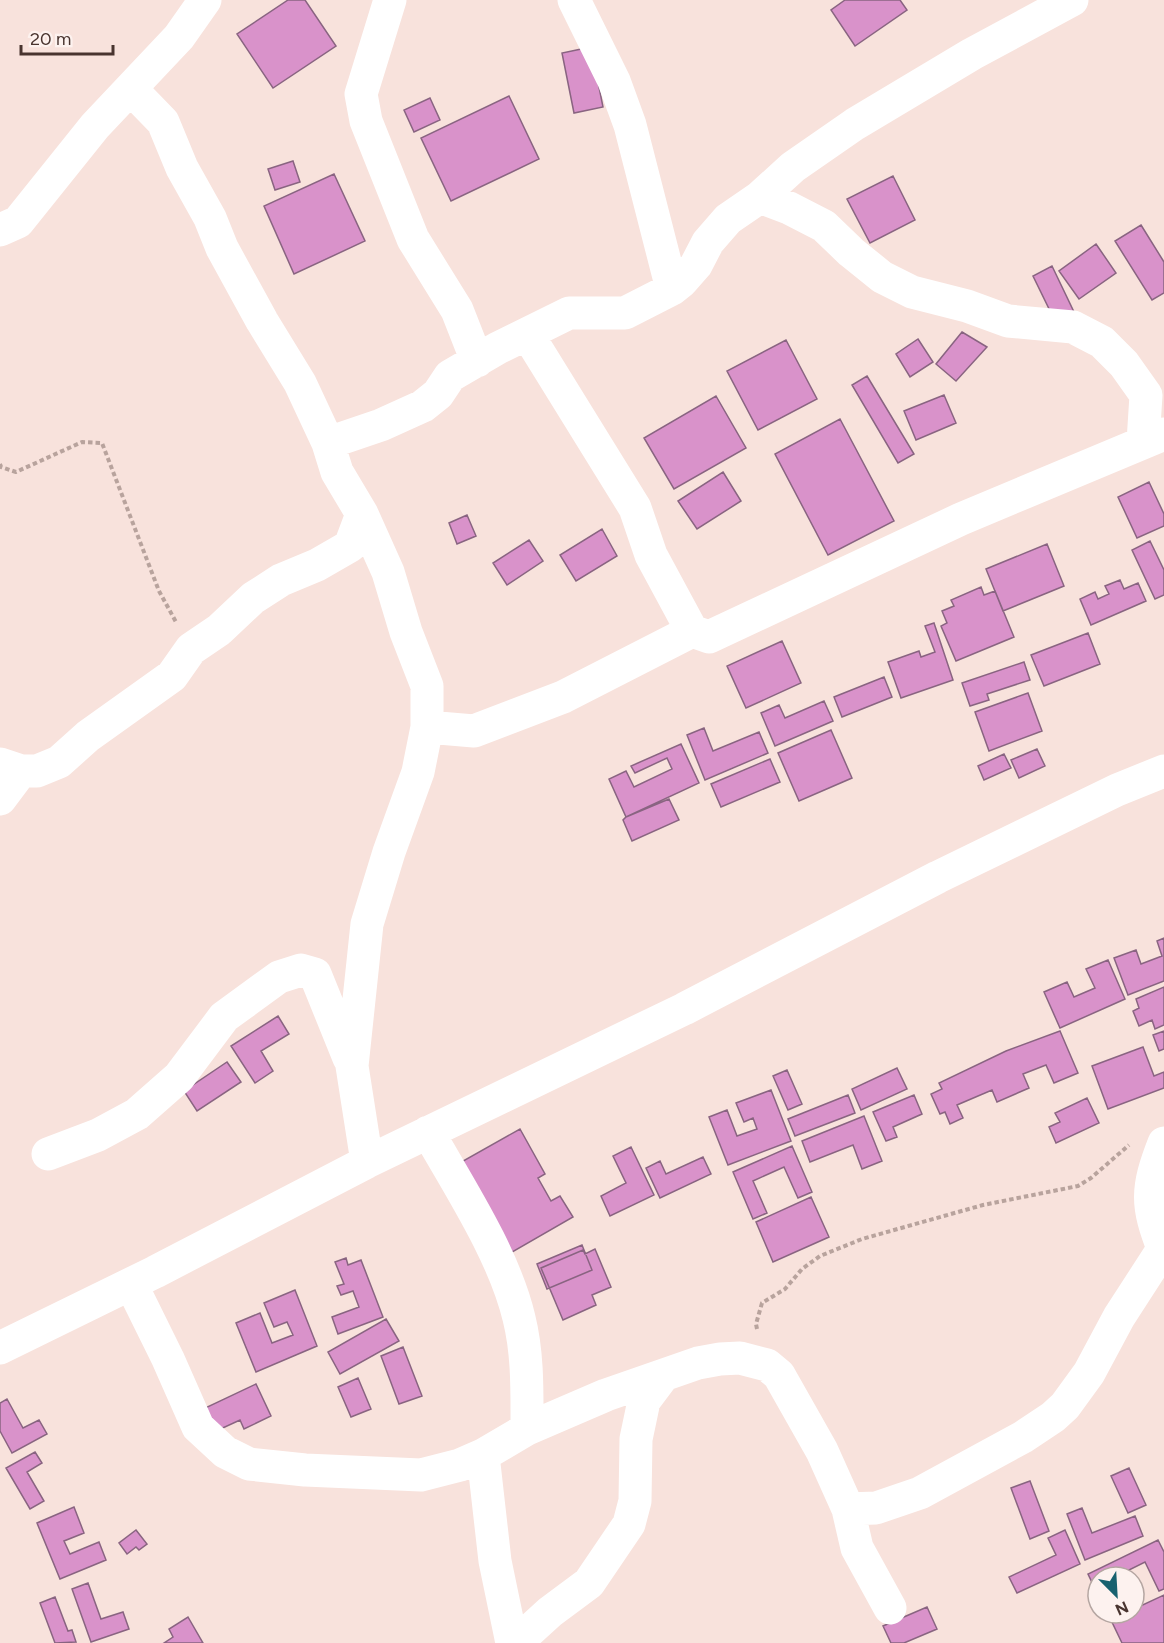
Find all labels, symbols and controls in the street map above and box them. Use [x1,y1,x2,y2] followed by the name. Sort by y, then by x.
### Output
[21,18,112,56] scale bar
[30,28,71,50] text: 20 m
[1086,1565,1146,1625] north arrow
[1112,1597,1131,1619] text: N

